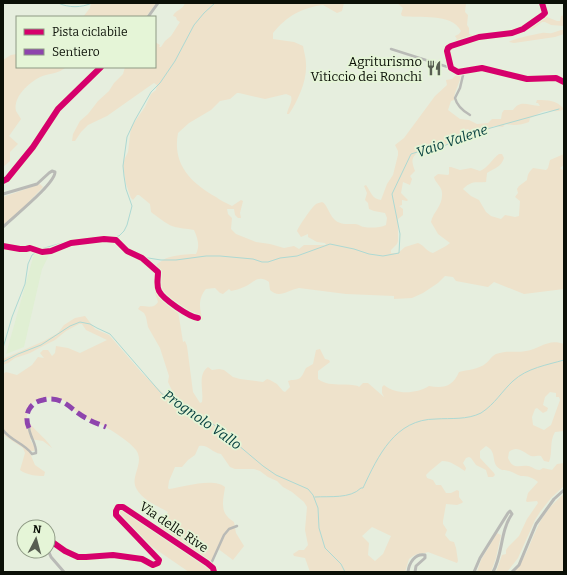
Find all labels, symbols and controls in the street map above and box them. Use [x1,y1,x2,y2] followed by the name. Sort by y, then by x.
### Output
[16,16,156,68] legend
[52,25,127,39] text: Pista ciclabile
[52,45,100,59] text: Sentiero
[311,54,422,84] place label: Agriturismo Viticcio dei Ronchi
[425,59,443,77] restaurant icon: Agriturismo Viticcio dei Ronchi
[414,121,490,161] water label: Vaio Valene
[159,387,245,454] water label: Prognolo Vallo
[137,499,211,555] street label: Via delle Rive
[16,519,56,559] north arrow
[32,523,42,537] text: N

